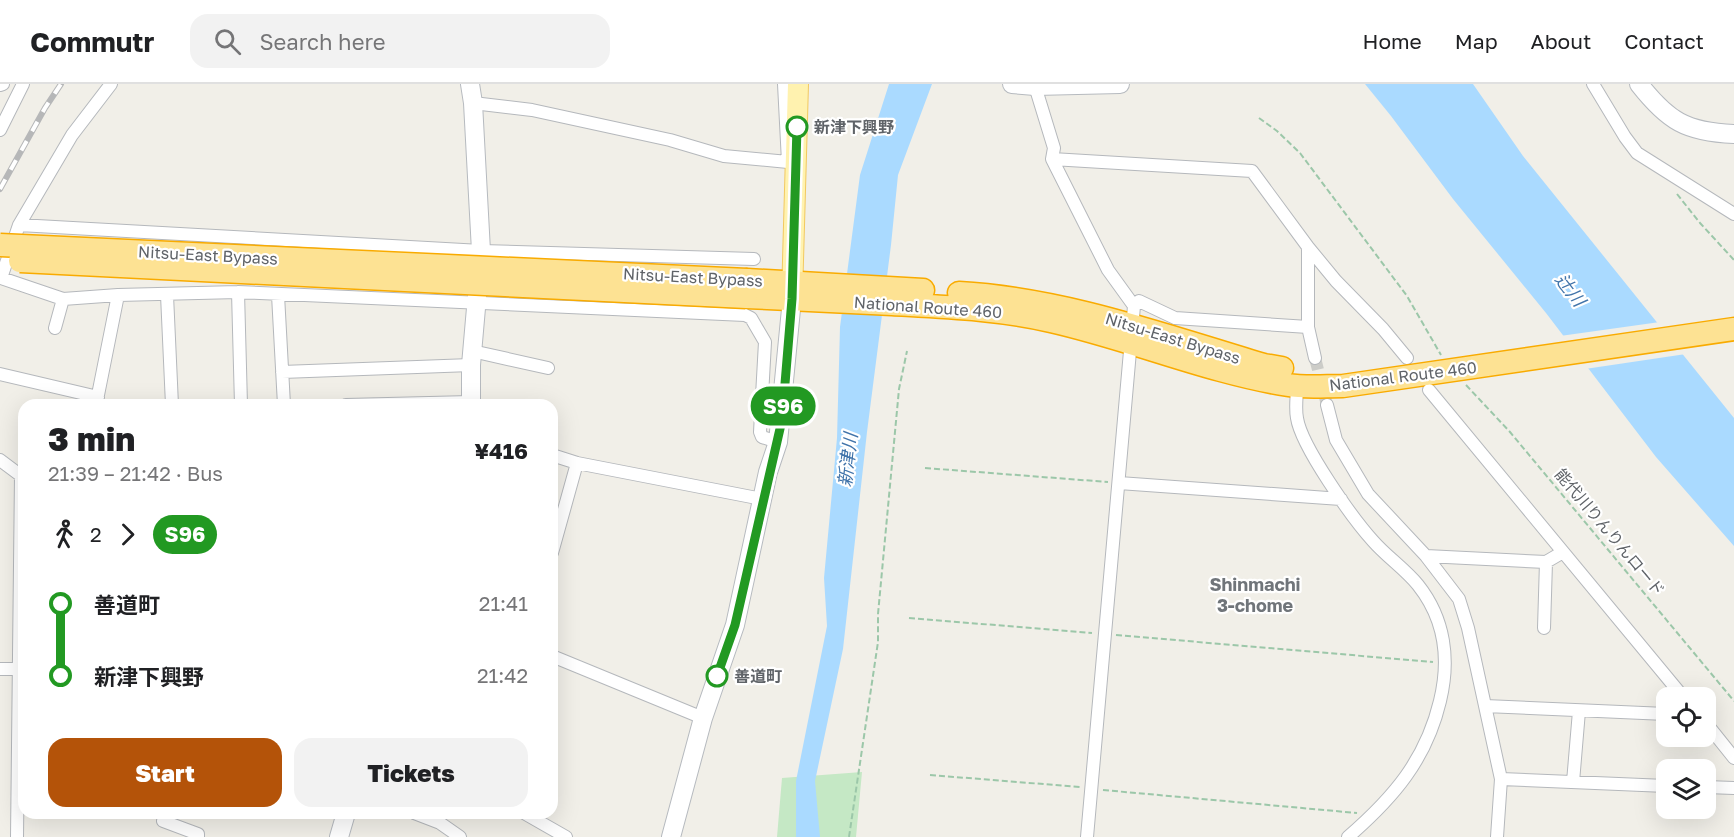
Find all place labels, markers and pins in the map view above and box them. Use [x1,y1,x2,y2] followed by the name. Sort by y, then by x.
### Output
[786,116,808,138] marker: 新津下興野
[814,117,894,137] place label: 新津下興野
[706,665,728,687] marker: 善道町
[734,666,782,686] place label: 善道町

